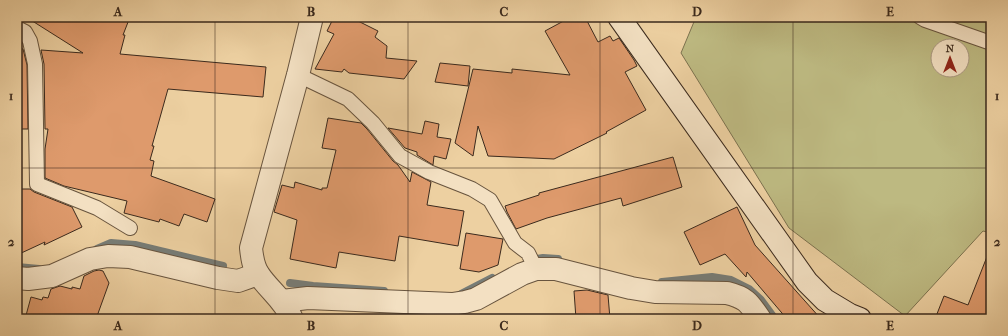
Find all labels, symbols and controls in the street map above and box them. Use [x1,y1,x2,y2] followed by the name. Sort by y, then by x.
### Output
[113,4,123,19] text: A
[307,4,316,19] text: B
[500,4,509,19] text: C
[692,4,702,19] text: D
[886,4,894,19] text: E
[930,38,970,78] north arrow
[946,42,955,55] text: N
[9,88,14,103] text: 1
[995,88,1000,103] text: 1
[8,234,15,249] text: 2
[994,234,1001,249] text: 2
[113,318,123,333] text: A
[307,318,316,333] text: B
[500,318,509,333] text: C
[692,318,702,333] text: D
[886,318,894,333] text: E

